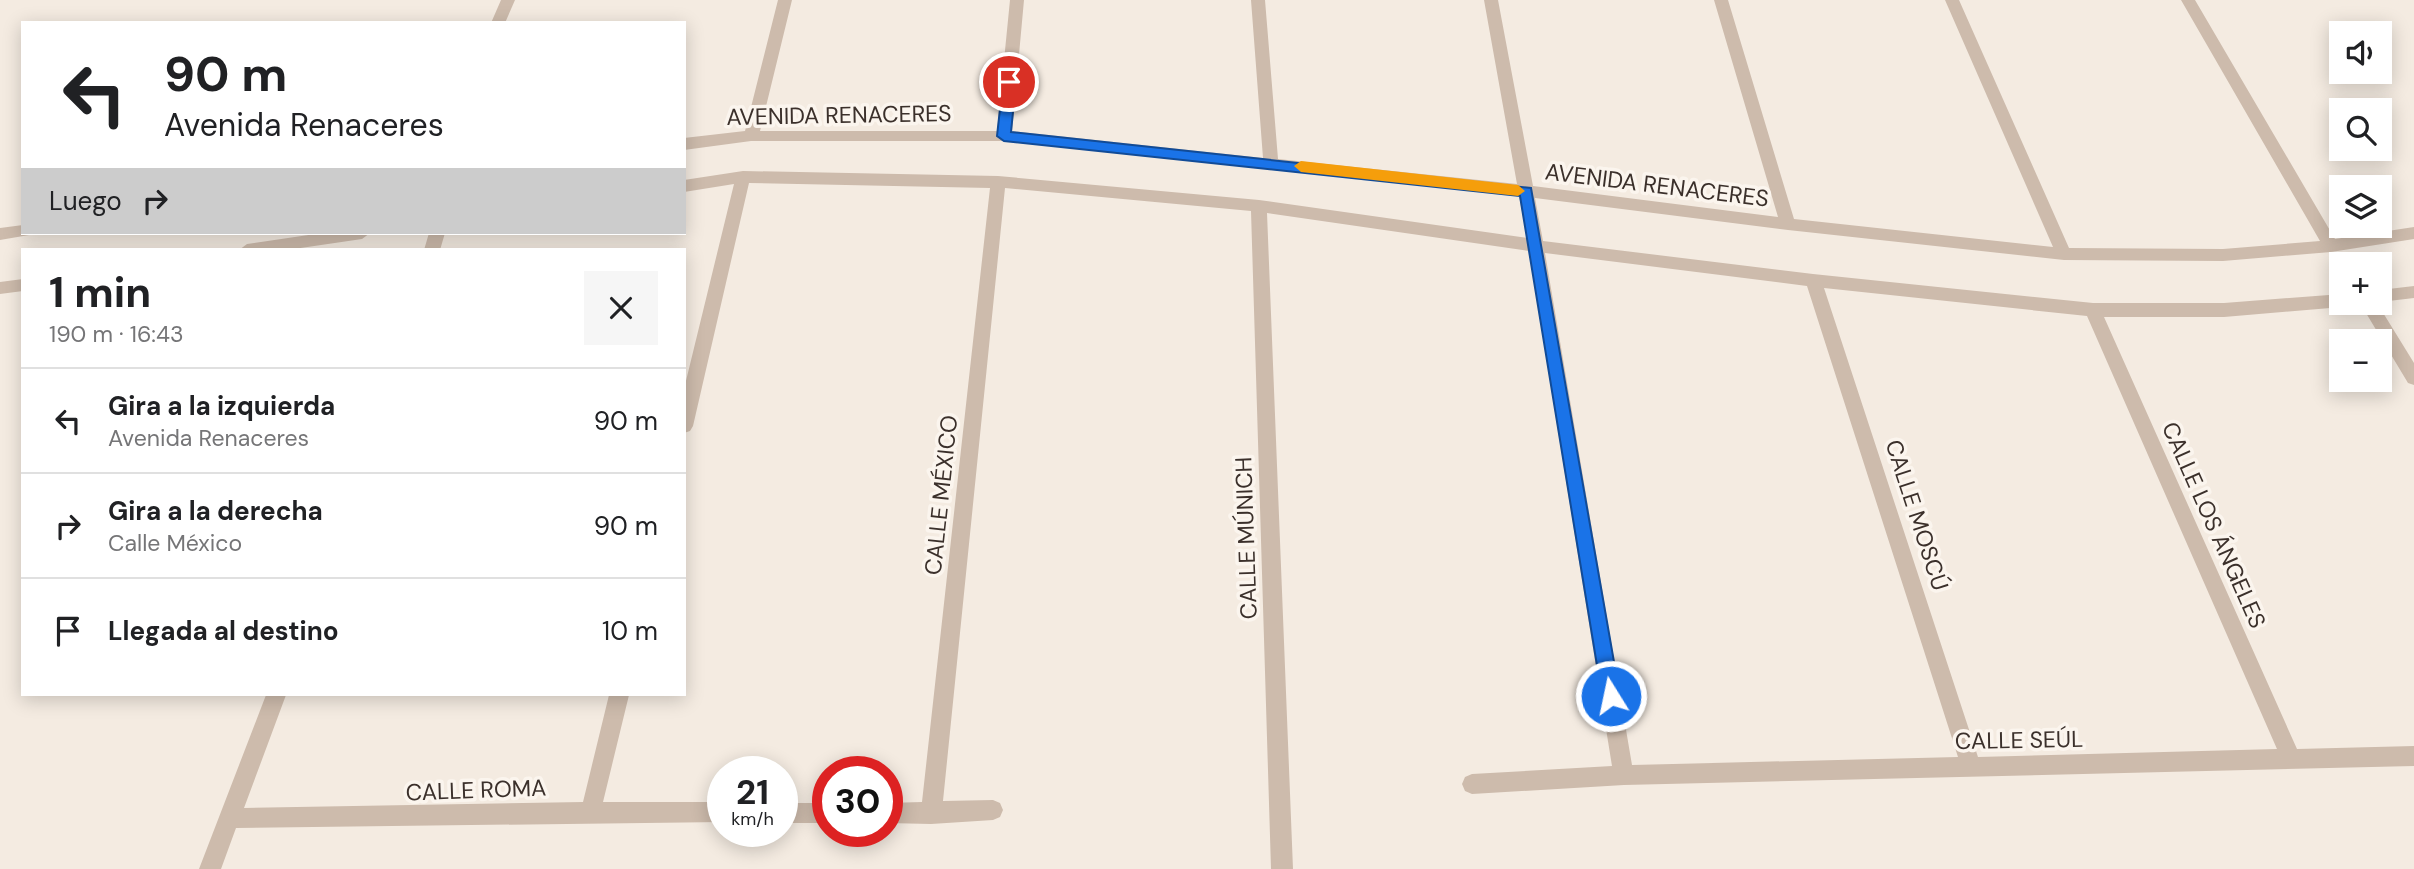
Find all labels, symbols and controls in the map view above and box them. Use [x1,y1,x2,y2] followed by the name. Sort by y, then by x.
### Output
[2329,21,2392,392] map controls
[2329,21,2392,84] button: sound
[164,42,287,106] text: 90 m
[49,49,140,140] icon: left
[979,52,1039,112] pin
[990,63,1028,101] icon: arrive
[726,98,952,132] street label: AVENIDA RENACERES
[2329,98,2392,161] button: search
[164,104,444,146] text: Avenida Renaceres
[1543,156,1771,214] street label: AVENIDA RENACERES
[2329,175,2392,238] button: layers
[136,182,174,220] icon: right
[49,184,122,218] text: Luego
[2329,252,2392,315] button: +
[49,265,151,320] text: 1 min
[584,271,658,345] button: close
[49,319,184,349] text: 190 m · 16:43
[2329,329,2392,392] button: −
[108,389,335,423] text: Gira a la izquierda
[49,402,87,440] icon: left
[594,404,658,438] text: 90 m
[918,414,964,576] street label: CALLE MÉXICO
[2155,417,2273,633] street label: CALLE LOS ÁNGELES
[108,423,309,453] text: Avenida Renaceres
[1879,436,1955,594] street label: CALLE MOSCÚ
[1228,456,1264,620] street label: CALLE MÚNICH
[108,494,323,528] text: Gira a la derecha
[49,507,87,545] icon: right
[594,509,658,543] text: 90 m
[108,528,242,558] text: Calle México
[49,612,87,650] icon: arrive
[108,614,339,648] text: Llegada al destino
[602,614,658,648] text: 10 m
[1574,659,1648,733] position arrow
[1955,724,2083,756] street label: CALLE SEÚL
[812,756,903,847] speed limit sign: 30
[736,769,769,815] text: 21
[405,773,547,807] street label: CALLE ROMA
[731,807,774,831] text: km/h

